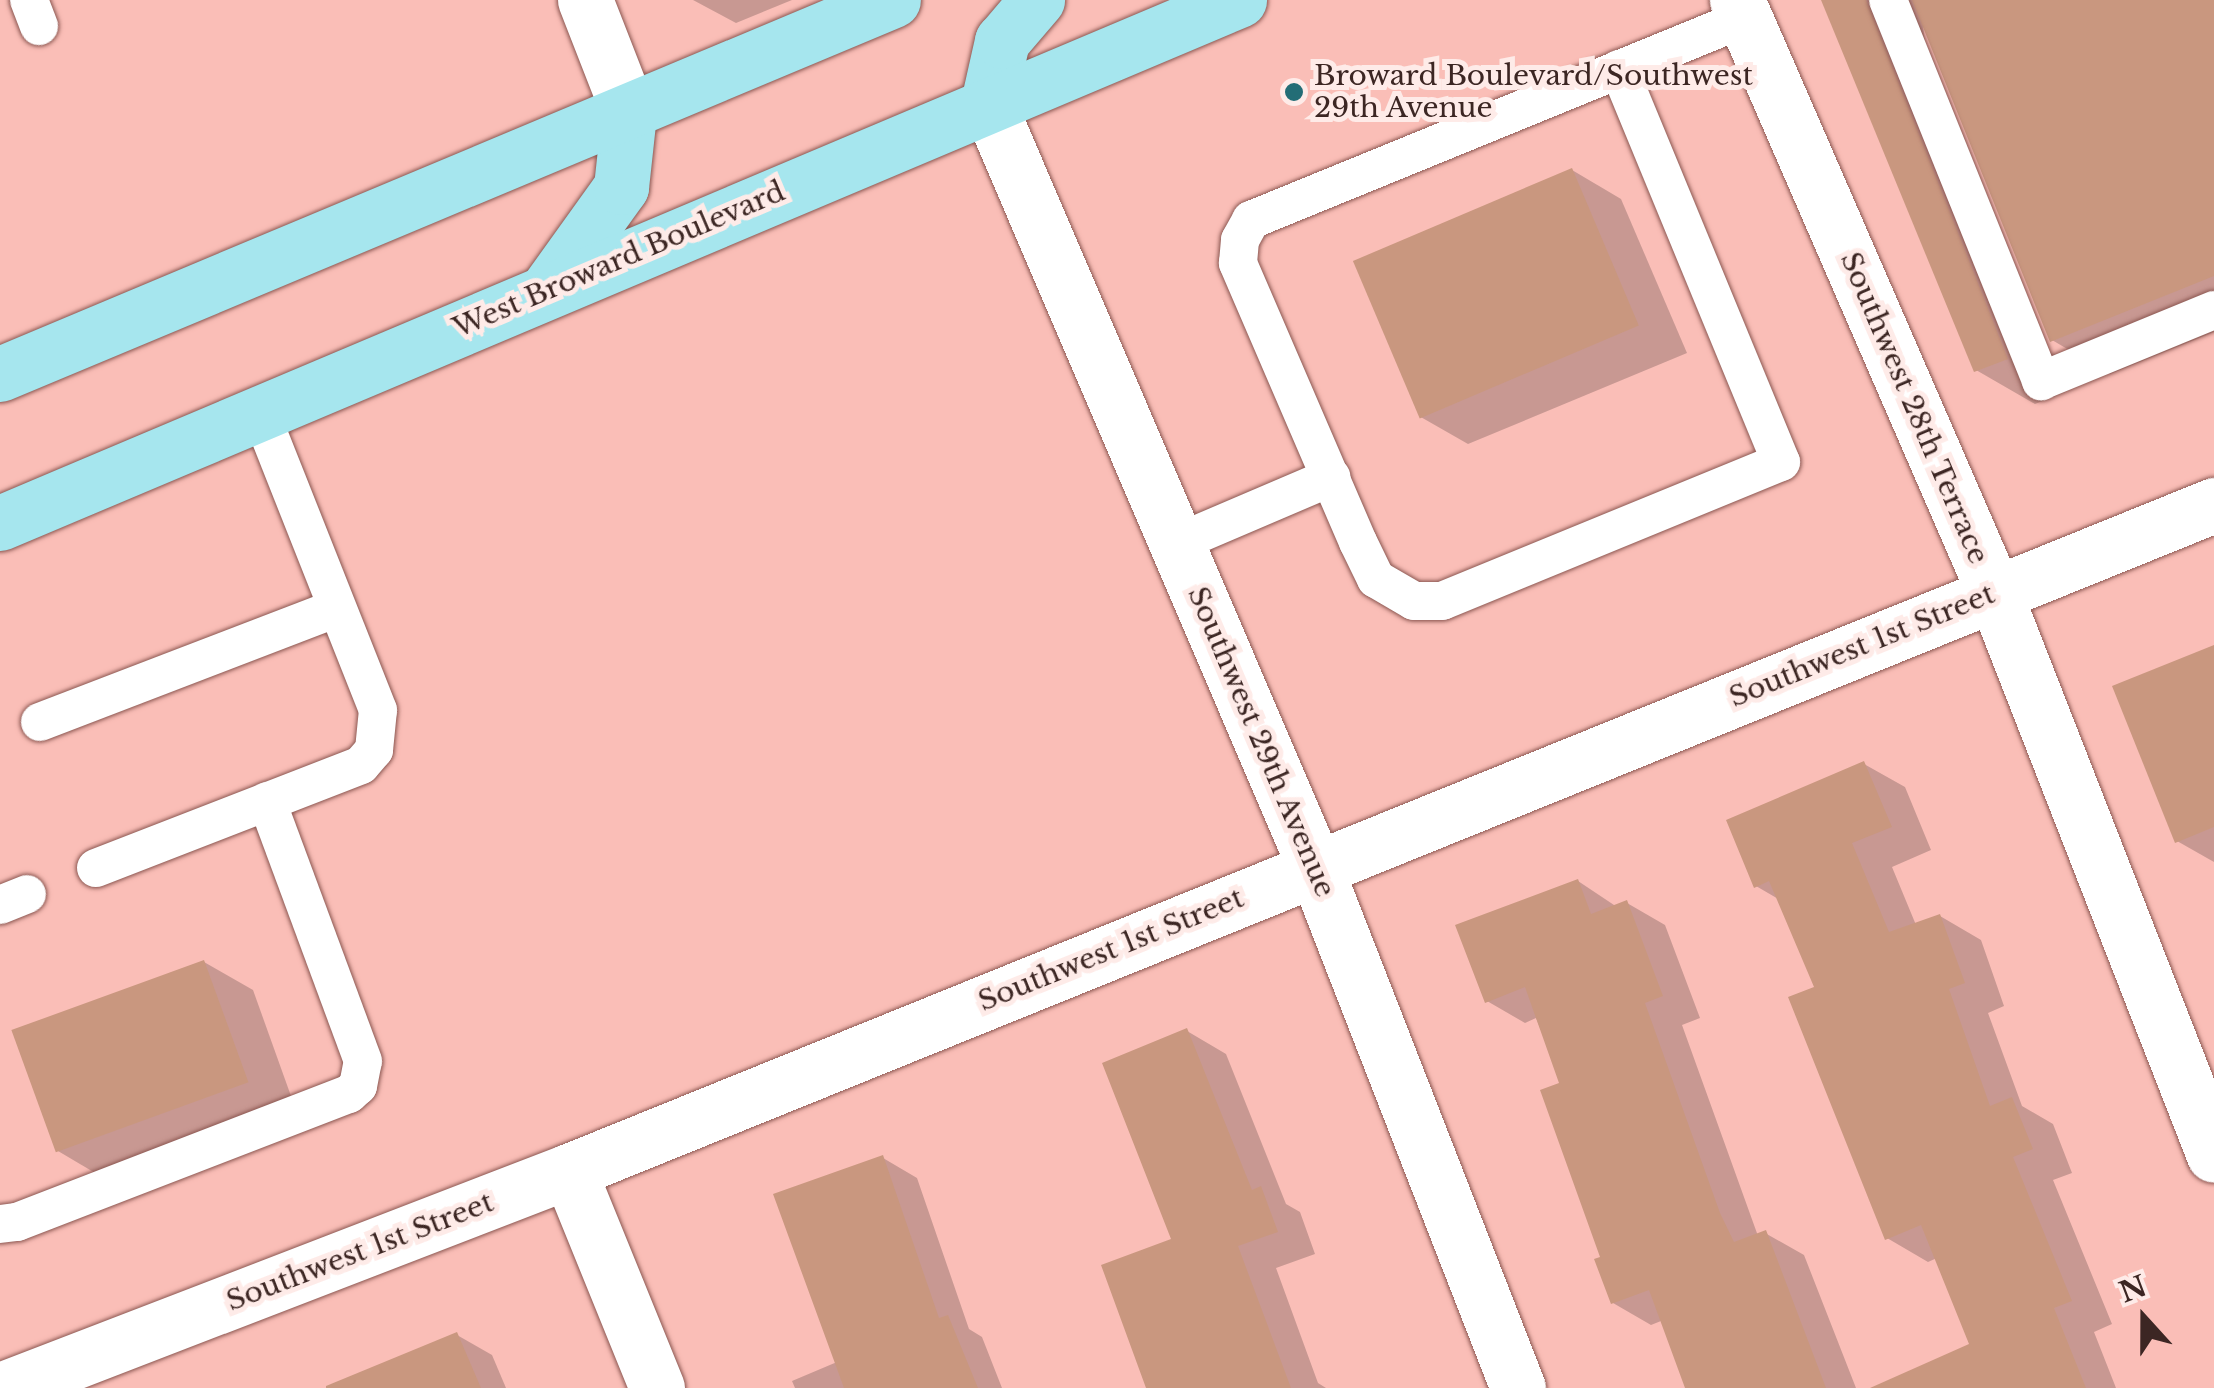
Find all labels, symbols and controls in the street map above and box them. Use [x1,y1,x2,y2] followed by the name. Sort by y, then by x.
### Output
[1314,59,1753,125] place label: Broward Boulevard/Southwest 29th Avenue
[1283,81,1305,103] marker: Broward Boulevard/Southwest 29th Avenue
[448,175,790,345] street label: West Broward Boulevard
[1833,247,1995,569] street label: Southwest 28th Terrace
[1724,577,2000,715] street label: Southwest 1st Street
[1180,581,1342,903] street label: Southwest 29th Avenue
[973,881,1249,1019] street label: Southwest 1st Street
[222,1186,498,1318] street label: Southwest 1st Street
[2094,1268,2194,1368] north arrow
[2115,1268,2152,1311] text: N

